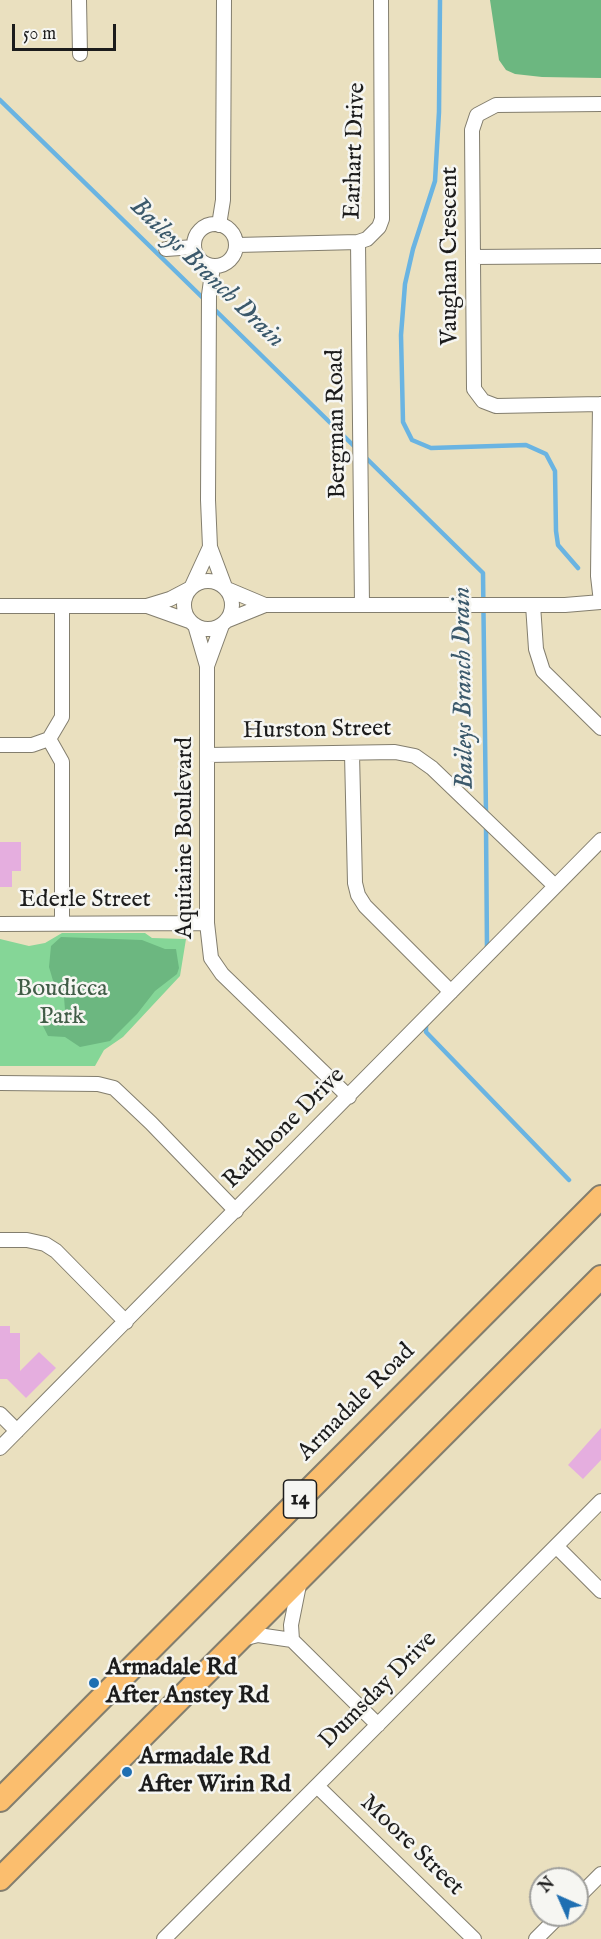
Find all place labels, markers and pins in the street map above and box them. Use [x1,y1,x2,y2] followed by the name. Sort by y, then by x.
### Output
[106,1655,269,1711] place label: Armadale Rd After Anstey Rd
[87,1676,101,1690] marker: Armadale Rd After Anstey Rd
[139,1744,291,1800] place label: Armadale Rd After Wirin Rd
[120,1765,134,1779] marker: Armadale Rd After Wirin Rd

